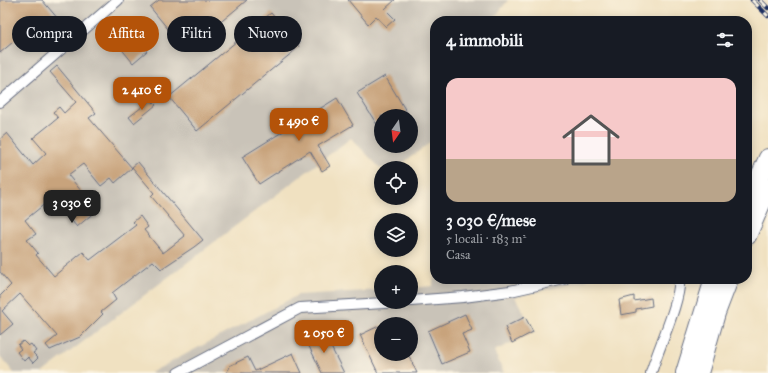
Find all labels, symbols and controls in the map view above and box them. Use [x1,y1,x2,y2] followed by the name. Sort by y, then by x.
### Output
[12,16,87,52] chip: Compra
[95,16,159,52] chip: Affitta
[167,16,226,52] chip: Filtri
[234,16,302,52] chip: Nuovo
[714,29,736,51] icon: filters
[446,30,523,51] text: 4 immobili
[105,77,179,111] pin: 2 410 €
[122,82,162,98] text: 2 410 €
[555,104,627,176] icon: home
[262,108,336,142] pin: 1 490 €
[374,109,418,153] north arrow
[374,109,418,361] map controls
[279,113,319,129] text: 1 490 €
[374,161,418,205] button: locate
[35,190,109,224] pin: 3 030 €
[52,195,92,211] text: 3 030 €
[446,210,536,231] text: 3 030 €/mese
[374,213,418,257] button: layers
[446,231,526,247] text: 5 locali · 183 m²
[446,247,471,263] text: Casa
[374,265,418,309] button: +
[374,317,418,361] button: −
[287,320,361,354] pin: 2 050 €
[303,325,345,341] text: 2 050 €

